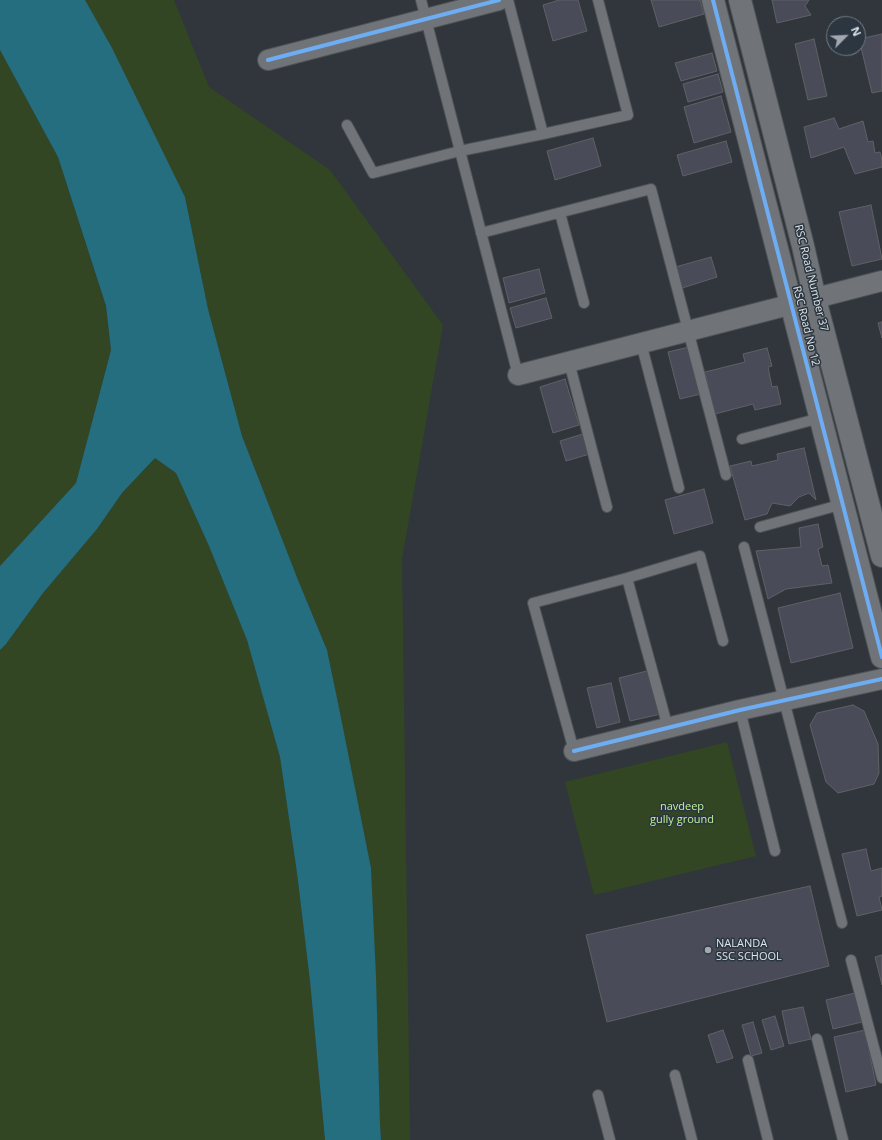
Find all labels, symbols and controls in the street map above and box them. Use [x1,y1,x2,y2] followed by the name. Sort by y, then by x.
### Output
[826,16,866,56] north arrow
[848,24,865,38] text: N
[791,223,831,333] street label: RSC Road Number 37
[790,285,822,367] street label: RSC Road No 12
[650,800,714,826] park label: navdeep gully ground
[716,937,782,963] place label: NALANDA SSC SCHOOL
[703,945,713,955] marker: NALANDA SSC SCHOOL

